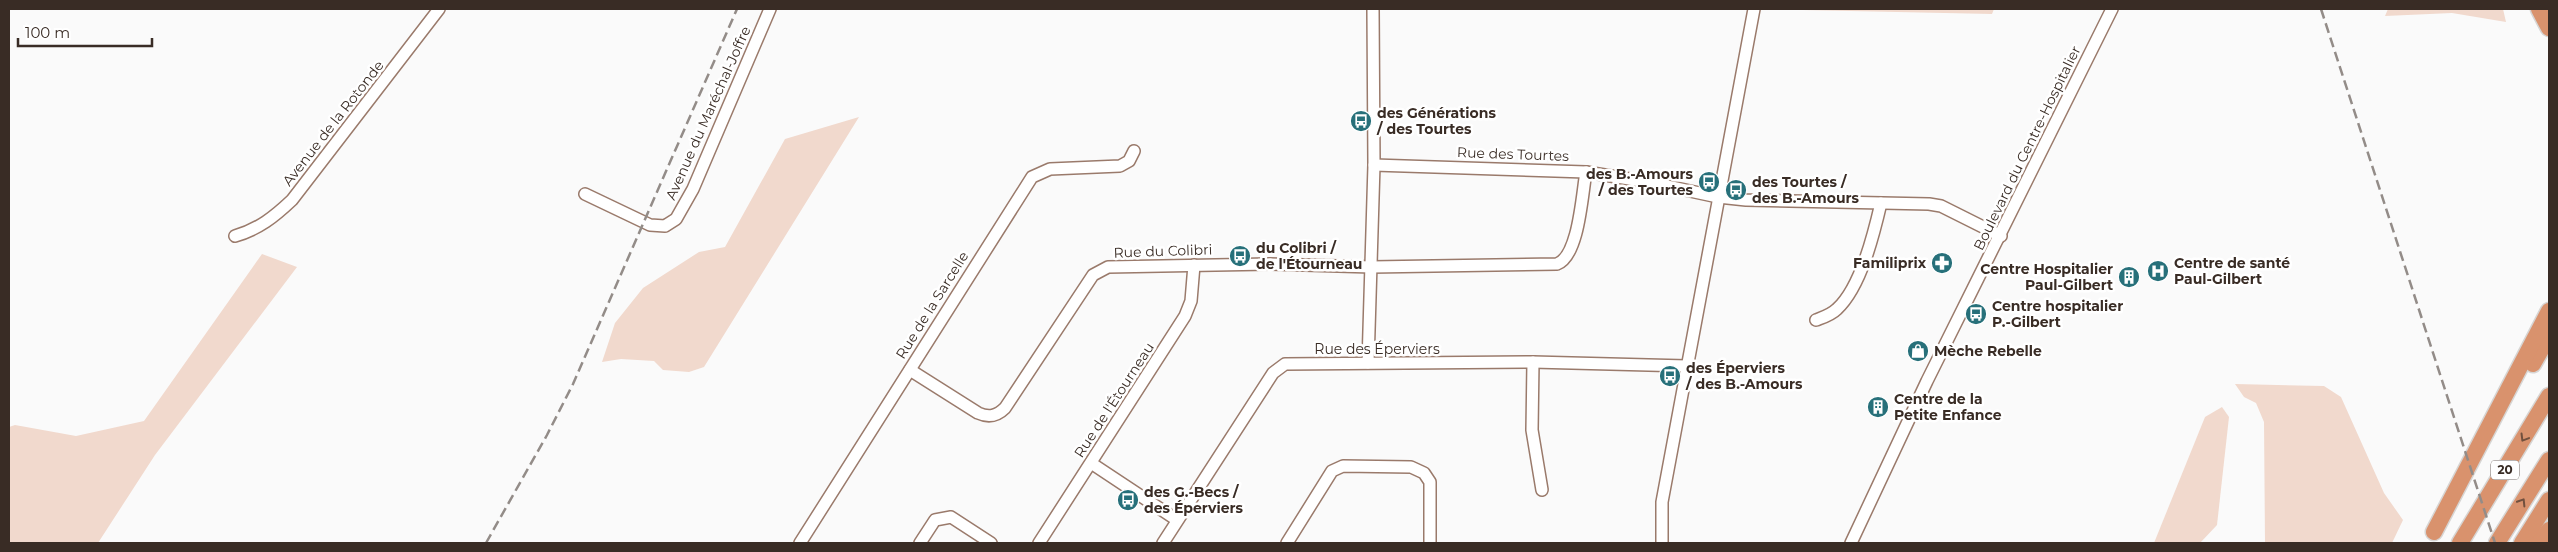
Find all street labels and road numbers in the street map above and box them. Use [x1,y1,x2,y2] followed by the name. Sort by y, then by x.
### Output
[662,23,754,203] street label: Avenue du Maréchal-Joffre
[1969,42,2085,253] street label: Boulevard du Centre-Hospitalier
[278,57,388,189] street label: Avenue de la Rotonde
[1457,143,1569,165] street label: Rue des Tourtes
[1113,240,1213,262] street label: Rue du Colibri
[892,248,972,362] street label: Rue de la Sarcelle
[1070,339,1158,461] street label: Rue de l'Étourneau
[1314,340,1440,358] street label: Rue des Éperviers
[2491,460,2519,480] road number: 20

